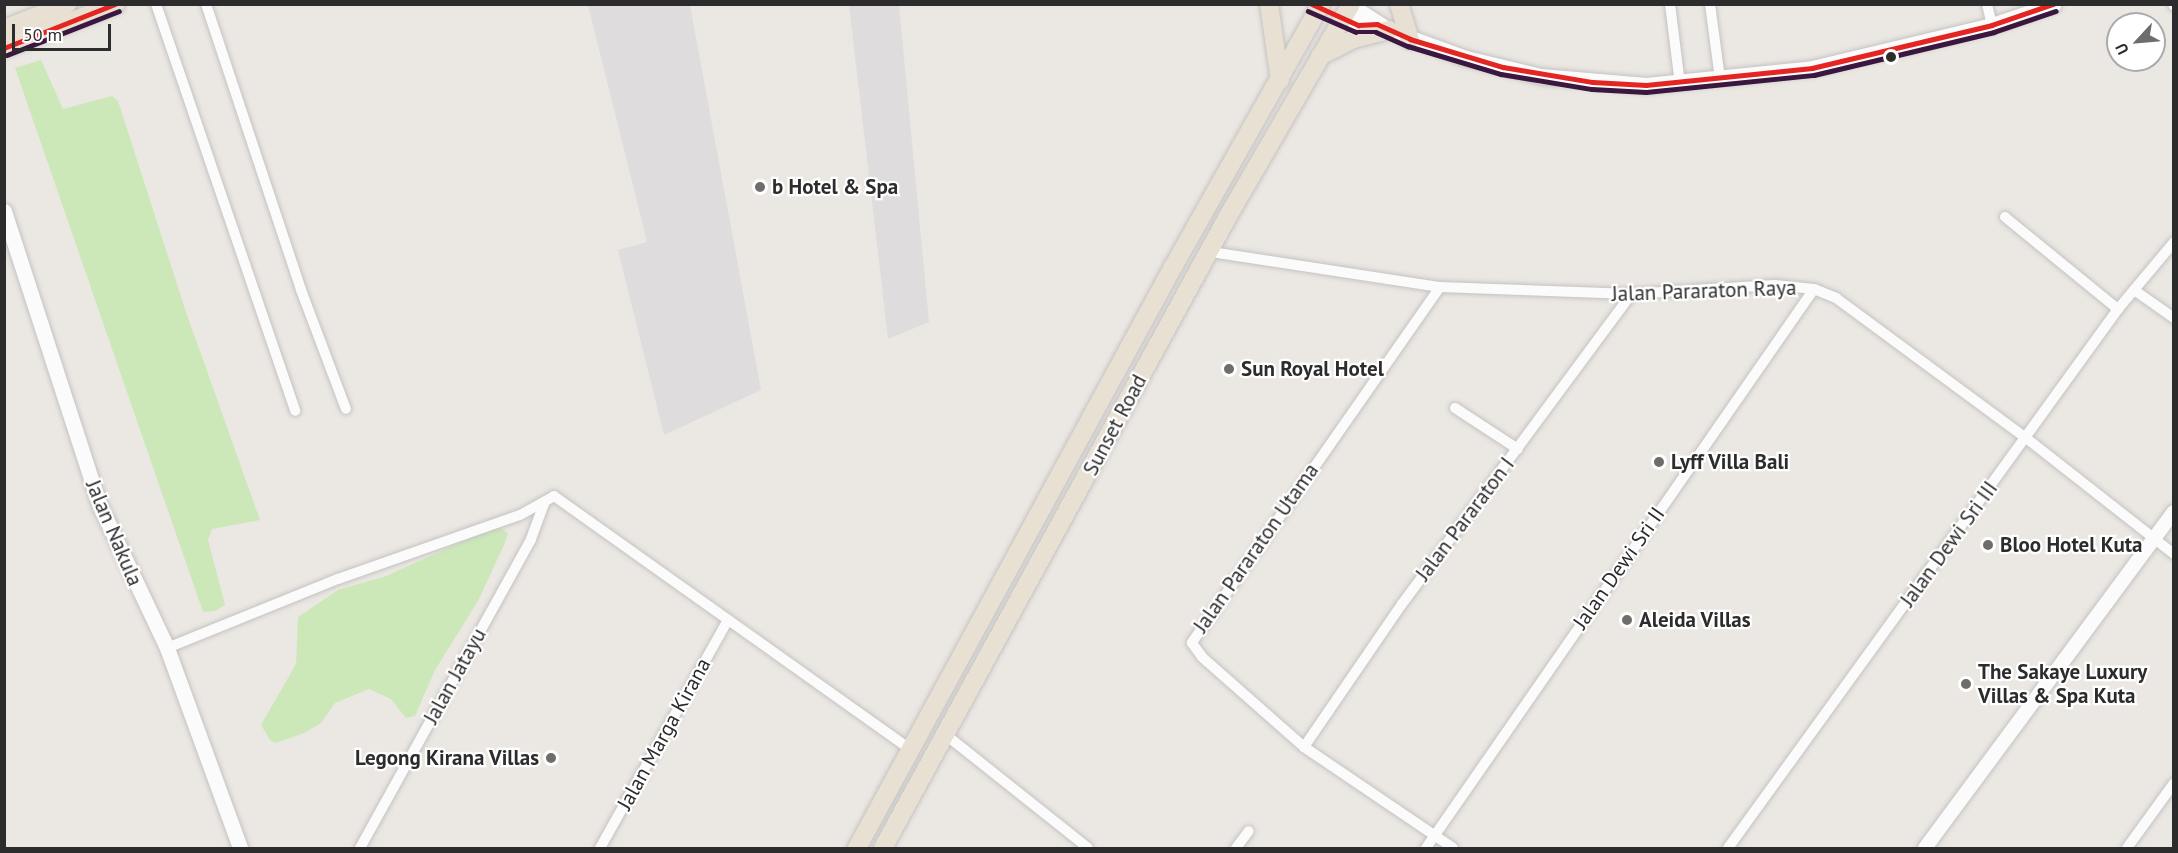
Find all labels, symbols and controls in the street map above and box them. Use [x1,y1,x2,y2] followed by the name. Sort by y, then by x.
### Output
[15,12,114,50] scale bar
[2106,12,2166,72] north arrow
[23,23,62,46] text: 50 m
[2110,40,2133,58] text: U
[1885,51,1897,63] unlabelled marker
[772,174,898,200] place label: b Hotel & Spa
[753,180,767,194] marker: b Hotel & Spa
[1611,275,1797,307] street label: Jalan Pararaton Raya
[1241,356,1384,382] place label: Sun Royal Hotel
[1222,362,1236,376] marker: Sun Royal Hotel
[1078,370,1152,480] street label: Sunset Road
[1671,449,1790,475] place label: Lyff Villa Bali
[1410,452,1520,586] street label: Jalan Pararaton I
[1652,455,1666,469] marker: Lyff Villa Bali
[1188,459,1324,637] street label: Jalan Pararaton Utama
[80,476,148,590] street label: Jalan Nakula
[1895,476,2003,612] street label: Jalan Dewi Sri III
[1568,502,1670,634] street label: Jalan Dewi Sri II
[2000,532,2142,558] place label: Bloo Hotel Kuta
[1981,538,1995,552] marker: Bloo Hotel Kuta
[1639,607,1751,633] place label: Aleida Villas
[1620,613,1634,627] marker: Aleida Villas
[418,624,492,728] street label: Jalan Jatayu
[612,654,716,814] street label: Jalan Marga Kirana
[1978,659,2147,709] place label: The Sakaye Luxury Villas & Spa Kuta
[1959,677,1973,691] marker: The Sakaye Luxury Villas & Spa Kuta
[354,745,539,771] place label: Legong Kirana Villas
[544,751,558,765] marker: Legong Kirana Villas

